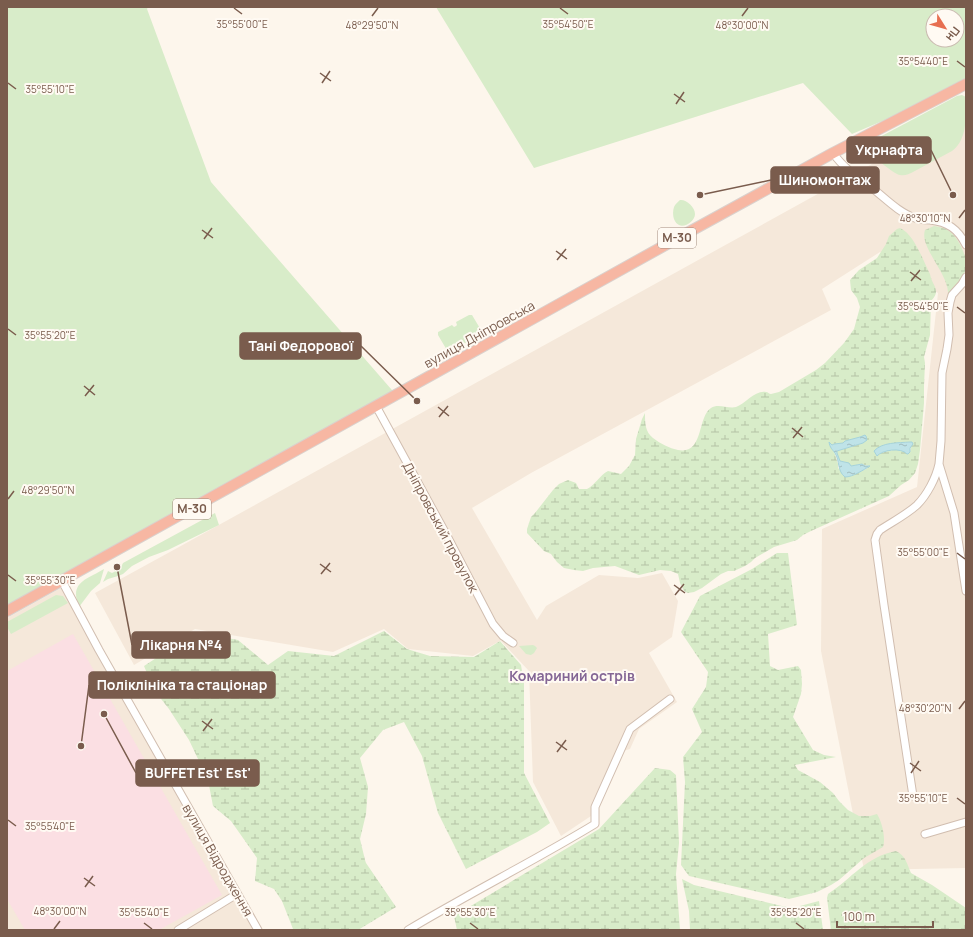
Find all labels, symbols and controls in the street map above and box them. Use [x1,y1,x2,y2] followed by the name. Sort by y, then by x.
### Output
[925,8,965,48] north arrow
[216,17,268,31] text: 35°55'00"E
[543,17,594,31] text: 35°54'50"E
[346,18,399,32] text: 48°29'50"N
[716,18,769,32] text: 48°30'00"N
[943,24,964,45] text: Пн
[898,54,948,68] text: 35°54'40"E
[25,82,75,96] text: 35°55'10"E
[847,137,931,163] callout: Укрнафта
[855,140,923,159] text: Укрнафта
[771,167,879,193] callout: Шиномонтаж
[779,170,872,189] text: Шиномонтаж
[900,211,951,225] text: 48°30'10"N
[658,228,696,248] road number: М-30
[420,296,538,372] street label: вулиця Дніпровська
[898,299,949,313] text: 35°54'50"E
[25,328,76,342] text: 35°55'20"E
[240,333,361,359] callout: Тані Федорової
[249,336,355,355] text: Тані Федорової
[399,458,483,596] street label: Дніпровський провулок
[22,483,75,497] text: 48°29'50"N
[173,499,211,519] road number: М-30
[897,545,949,559] text: 35°55'00"E
[25,573,76,587] text: 35°55'30"E
[132,632,230,658] callout: Лікарня №4
[140,635,222,654] text: Лікарня №4
[509,666,635,685] district label: Комариний острів
[89,672,275,698] callout: Поліклініка та стаціонар
[97,675,268,694] text: Поліклініка та стаціонар
[899,701,951,715] text: 48°30'20"N
[136,760,259,786] callout: BUFFET Est' Est'
[145,763,251,782] text: BUFFET Est' Est'
[898,791,948,805] text: 35°55'10"E
[178,800,258,920] street label: вулиця Відродження
[25,819,75,833] text: 35°55'40"E
[837,903,933,929] scale bar
[34,904,87,918] text: 48°30'00"N
[119,905,169,919] text: 35°55'40"E
[445,905,496,919] text: 35°55'30"E
[771,905,822,919] text: 35°55'20"E
[843,908,875,925] text: 100 m

